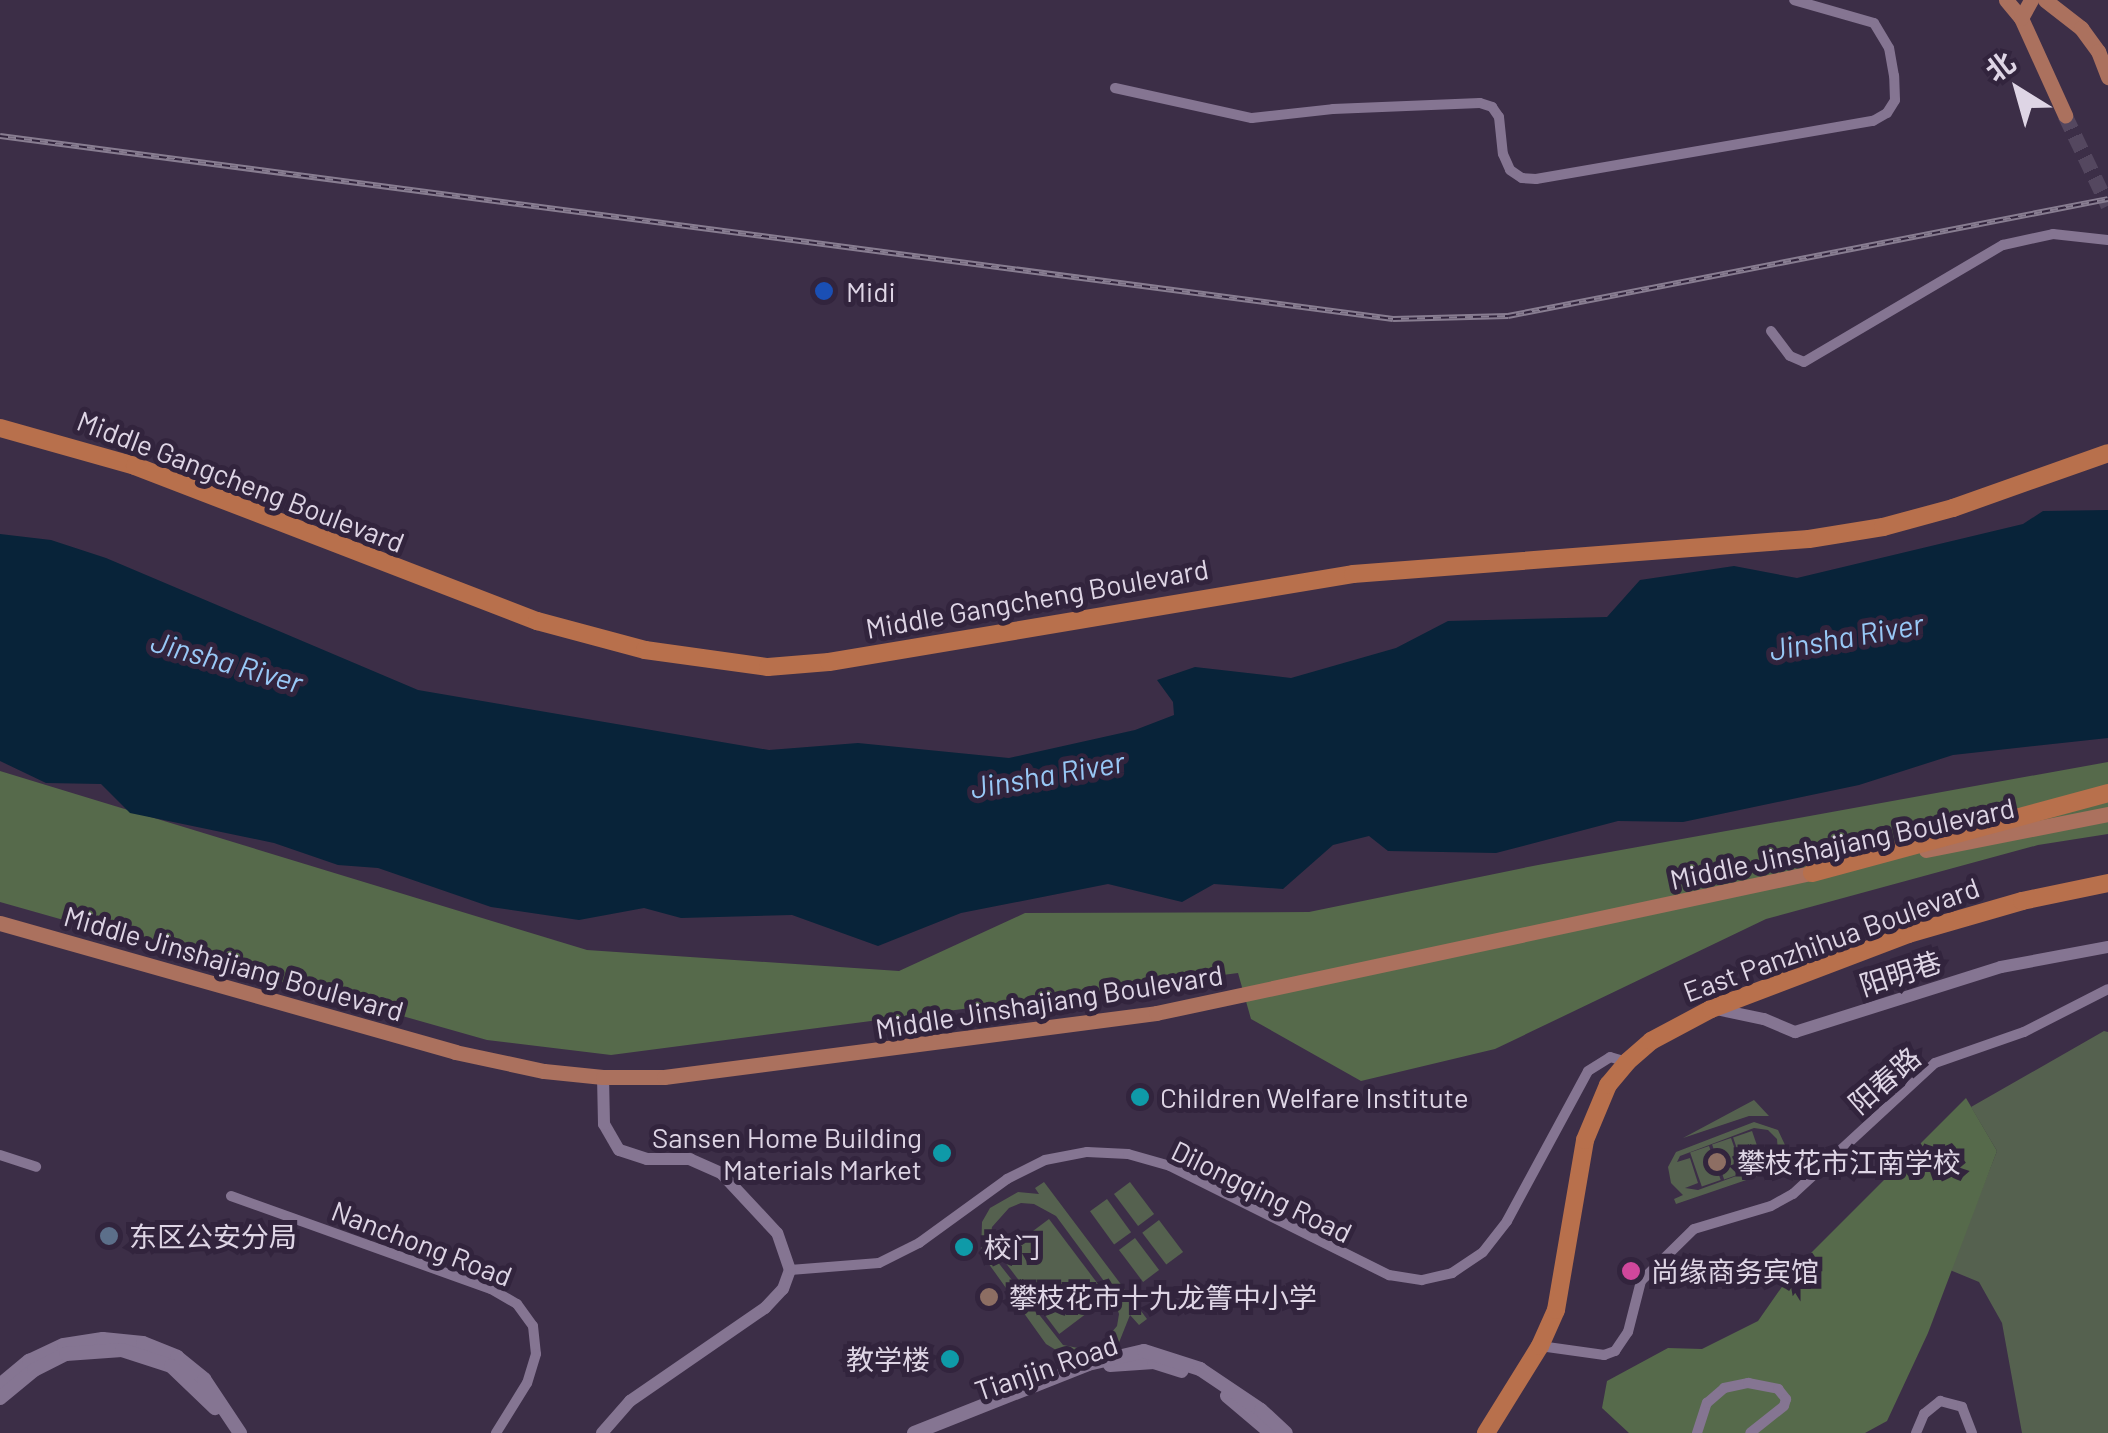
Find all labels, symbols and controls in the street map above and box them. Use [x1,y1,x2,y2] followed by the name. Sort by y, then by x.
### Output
[1968,40,2068,140] north arrow
[1979,44,2021,88] text: 北
[846,274,896,308] place label: Midi
[811,278,837,304] marker: Midi
[73,403,409,559] street label: Middle Gangcheng Boulevard
[863,551,1211,645] street label: Middle Gangcheng Boulevard
[1766,605,1926,667] water label: Jinsha River
[147,622,307,700] water label: Jinsha River
[967,743,1127,805] water label: Jinsha River
[1667,790,2017,896] street label: Middle Jinshajiang Boulevard
[1678,870,1984,1008] street label: East Panzhihua Boulevard
[60,898,408,1028] street label: Middle Jinshajiang Boulevard
[1855,944,1945,1002] street label: 阳明巷
[873,957,1225,1045] street label: Middle Jinshajiang Boulevard
[1841,1040,1927,1120] street label: 阳春路
[1160,1080,1469,1114] place label: Children Welfare Institute
[1129,1086,1151,1108] marker: Children Welfare Institute
[652,1120,922,1186] place label: Sansen Home Building Materials Market
[1166,1133,1358,1249] street label: Dilongqing Road
[931,1142,953,1164] marker: Sansen Home Building Materials Market
[1737,1145,1961,1179] place label: 攀枝花市江南学校
[1706,1151,1728,1173] marker: 攀枝花市江南学校
[327,1193,517,1293] street label: Nanchong Road
[129,1219,297,1253] place label: 东区公安分局
[98,1225,120,1247] marker: 东区公安分局
[984,1230,1040,1264] place label: 校门
[953,1236,975,1258] marker: 校门
[1651,1254,1819,1288] place label: 尚缘商务宾馆
[1620,1260,1642,1282] marker: 尚缘商务宾馆
[1009,1280,1317,1314] place label: 攀枝花市十九龙箐中小学
[978,1286,1000,1308] marker: 攀枝花市十九龙箐中小学
[970,1327,1122,1407] street label: Tianjin Road
[846,1342,930,1376] place label: 教学楼
[939,1348,961,1370] marker: 教学楼

